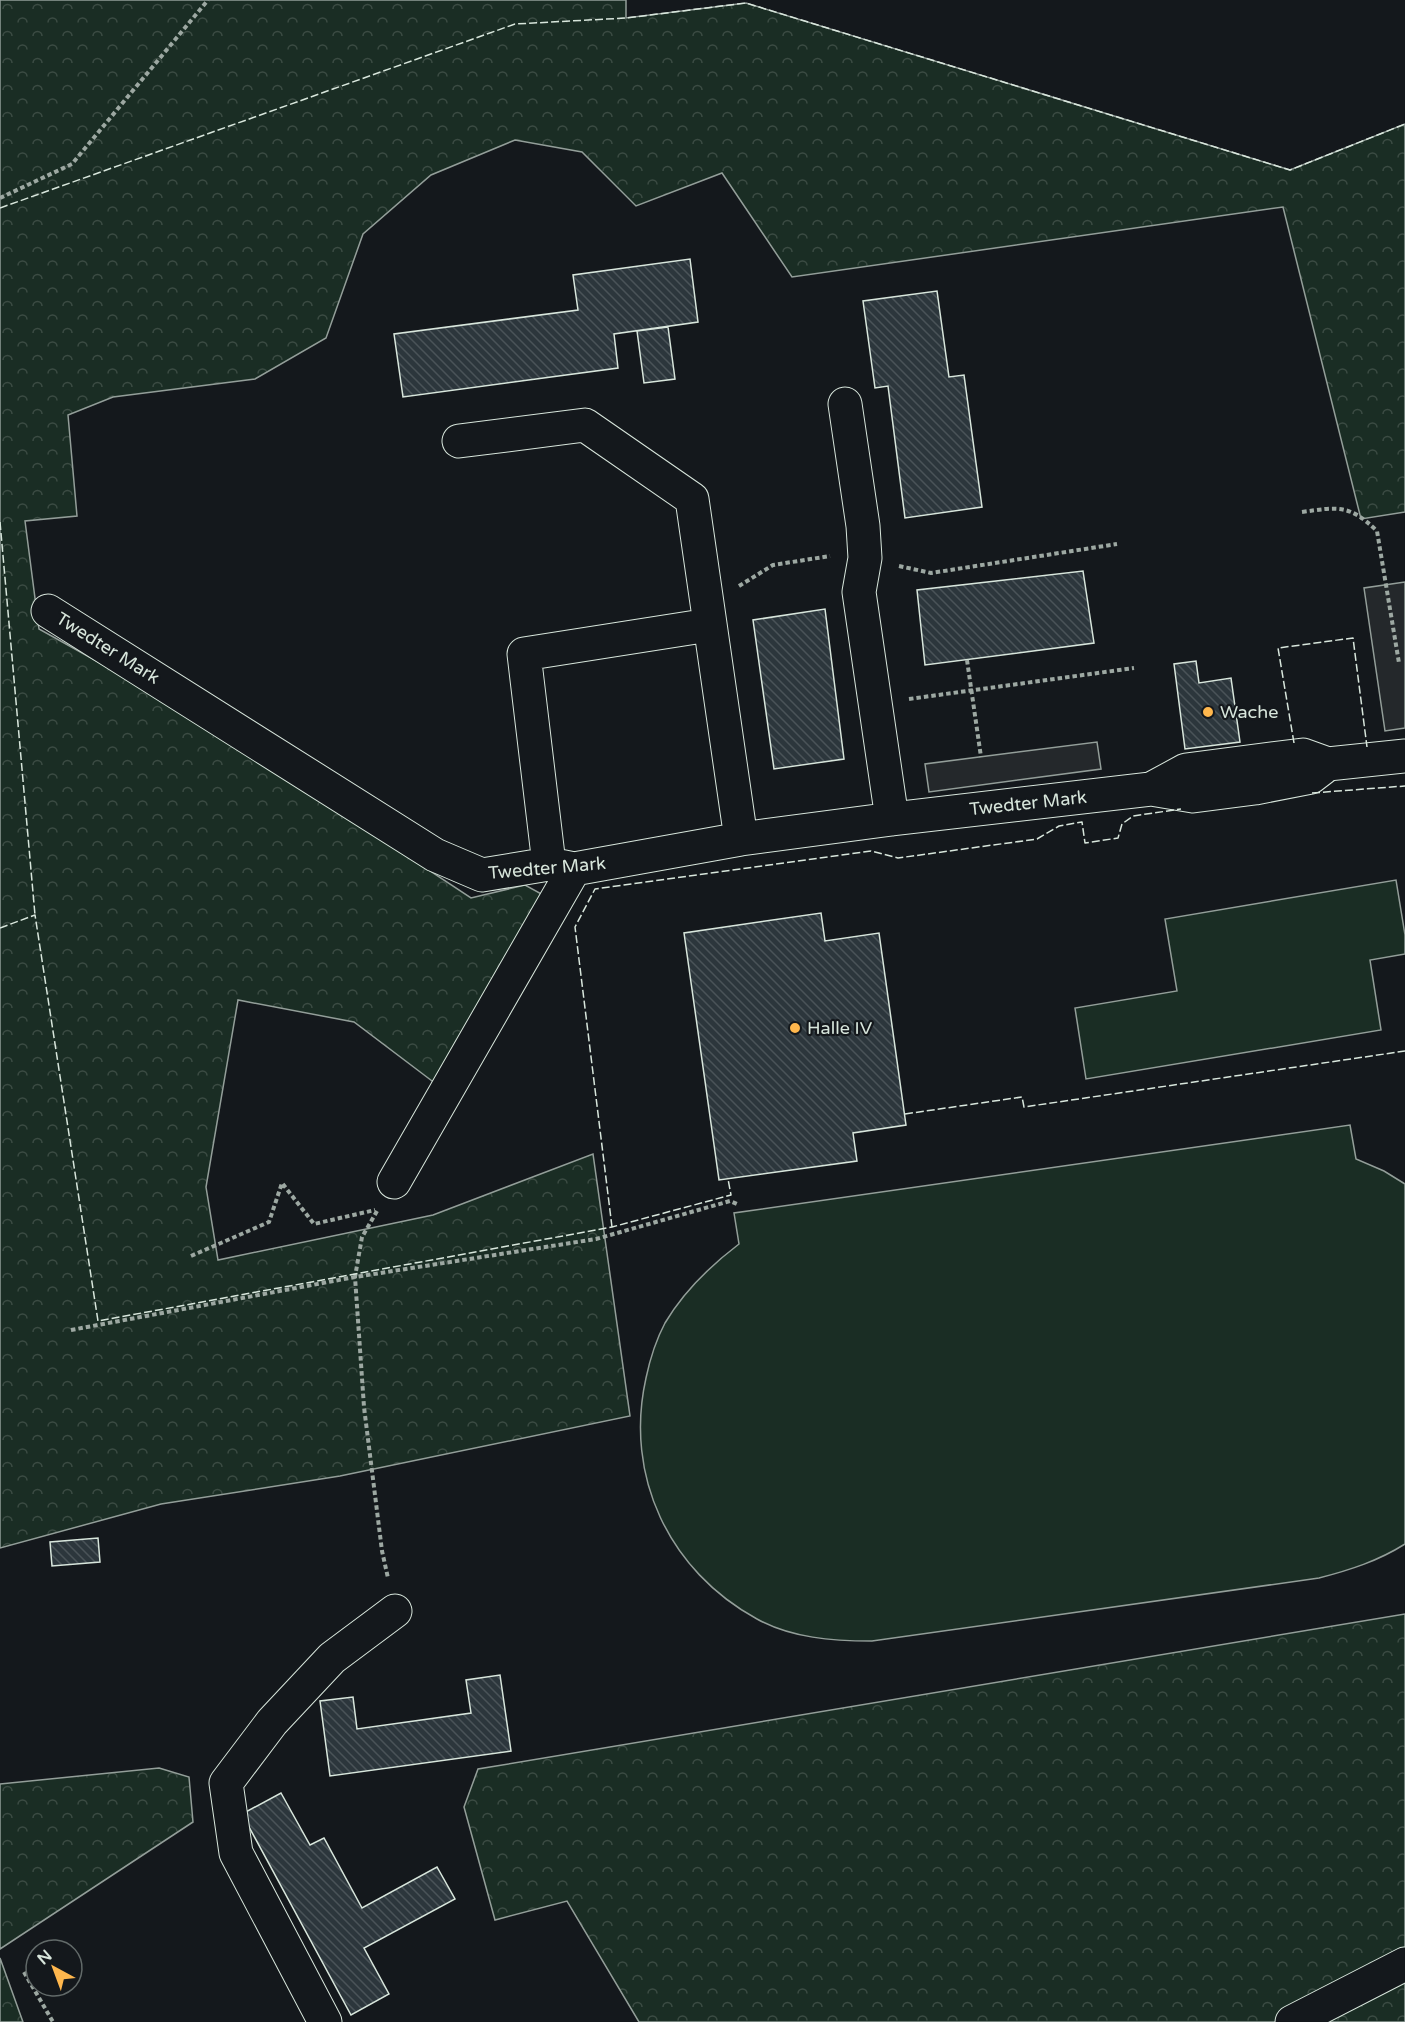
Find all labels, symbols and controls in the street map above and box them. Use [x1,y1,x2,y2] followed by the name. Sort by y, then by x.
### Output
[52,607,164,689] street label: Twedter Mark
[1220,701,1278,723] place label: Wache
[1201,705,1215,719] marker: Wache
[968,786,1088,820] street label: Twedter Mark
[487,852,607,884] street label: Twedter Mark
[807,1017,873,1039] place label: Halle IV
[788,1021,802,1035] marker: Halle IV
[24,1938,84,1998] north arrow
[33,1946,56,1969] text: N

